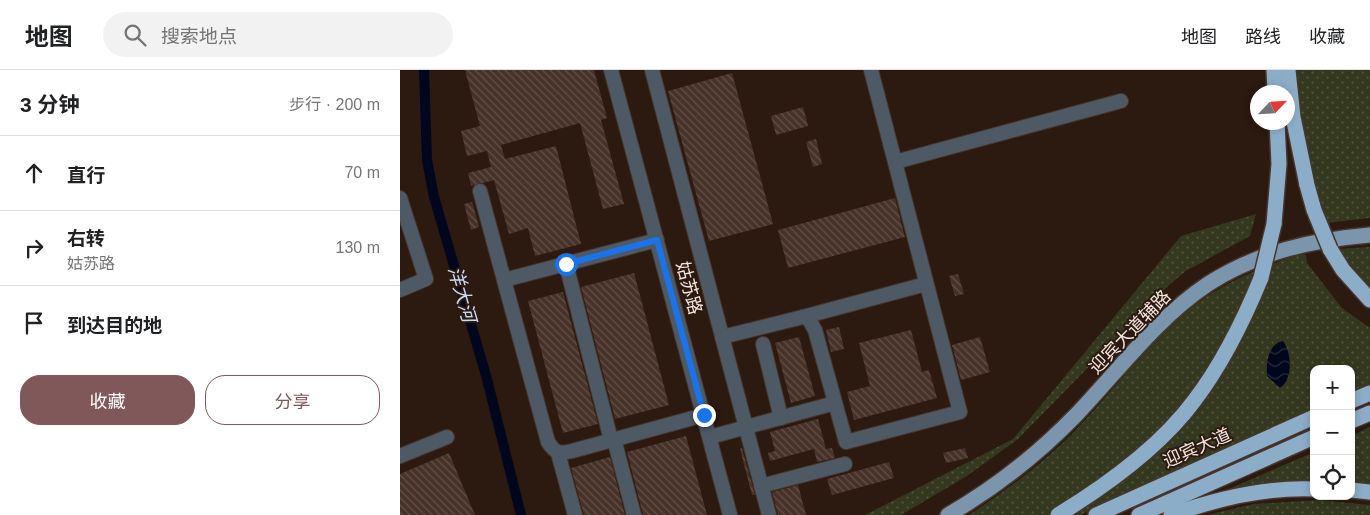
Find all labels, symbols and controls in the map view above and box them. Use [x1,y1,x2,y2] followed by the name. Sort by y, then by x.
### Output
[103,12,453,57] search box
[121,21,149,49] icon: search
[25,23,73,50] text: 地图
[161,26,237,47] text: 搜索地点
[1181,27,1217,47] text: 地图
[1245,27,1281,47] text: 路线
[1309,27,1345,47] text: 收藏
[1250,85,1295,130] north arrow
[20,93,80,116] text: 3 分钟
[289,96,380,113] text: 步行 · 200 m
[20,159,48,187] icon: ahead
[344,164,380,181] text: 70 m
[67,165,105,186] text: 直行
[67,228,105,249] text: 右转
[20,234,48,262] icon: right
[336,239,380,256] text: 130 m
[555,253,578,276] route start
[67,255,115,272] text: 姑苏路
[672,259,706,317] street label: 姑苏路
[444,264,481,328] water label: 洋大河
[1085,286,1175,378] street label: 迎宾大道辅路
[20,309,48,337] icon: arrive
[67,315,162,336] text: 到达目的地
[1310,365,1355,500] map controls
[1310,365,1355,410] button: +
[20,375,195,425] button: 收藏
[205,375,380,425] button: 分享
[693,404,716,427] route end
[1310,410,1355,455] button: −
[1160,424,1234,472] street label: 迎宾大道
[1310,455,1355,500] button: locate

